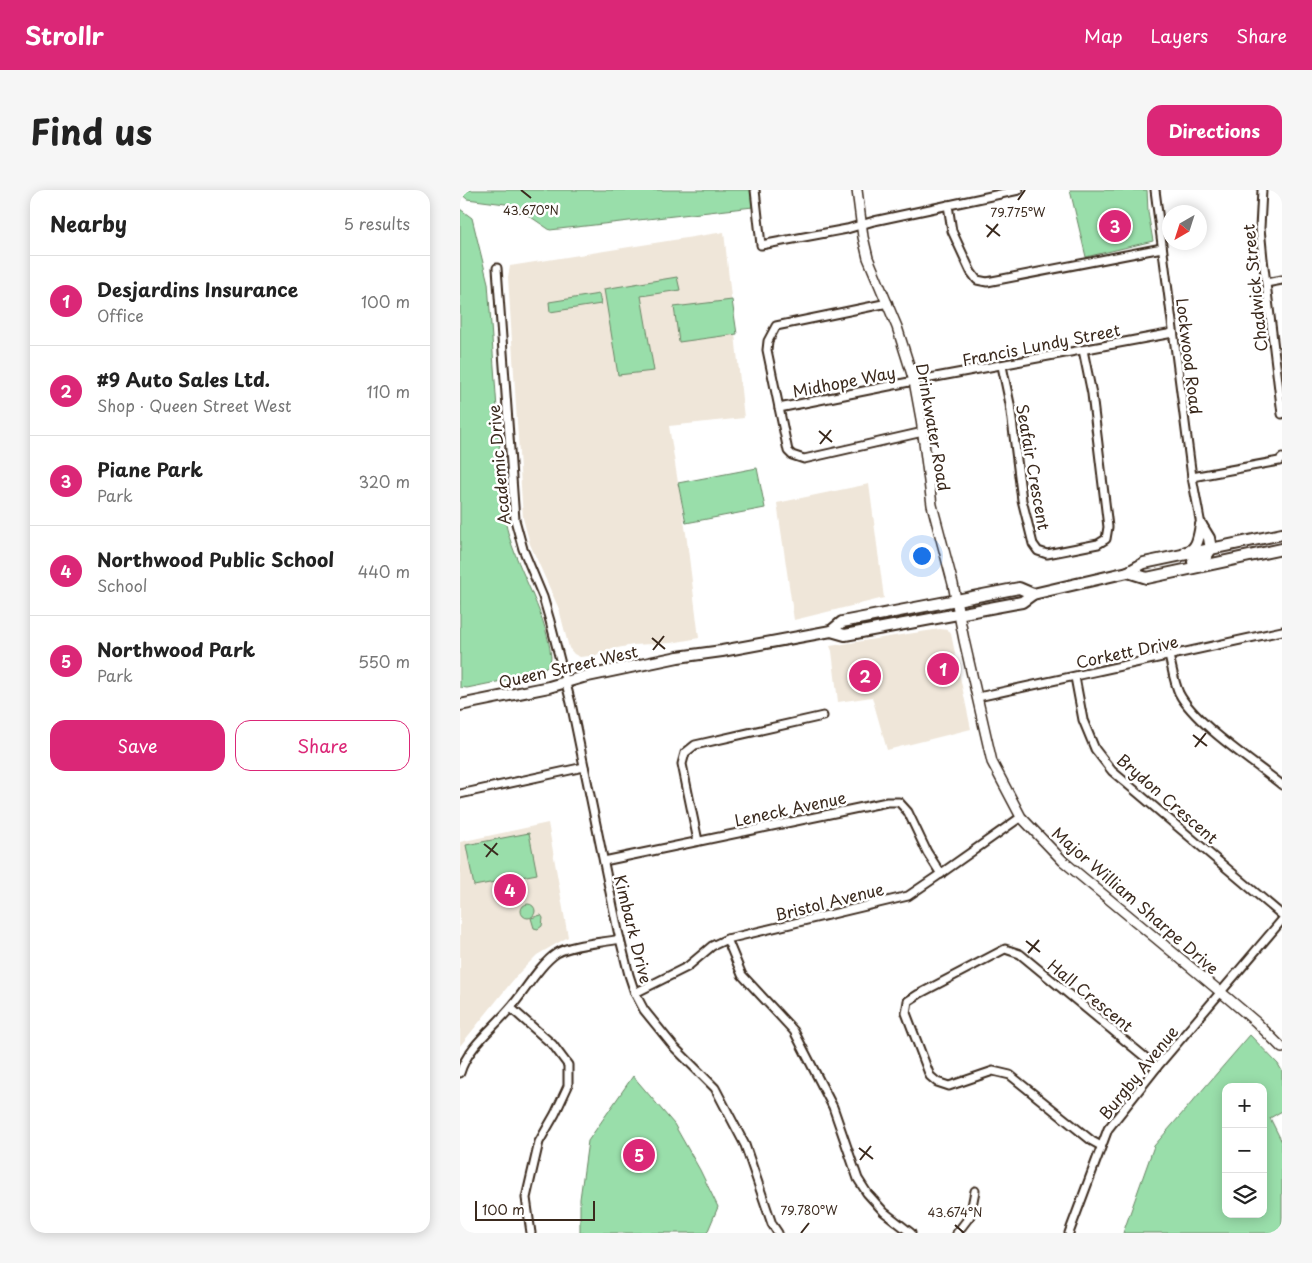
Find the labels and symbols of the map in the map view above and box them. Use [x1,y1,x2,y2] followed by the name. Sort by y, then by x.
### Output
[503,201,559,219] text: 43.670°N
[991,203,1046,221] text: 79.775°W
[1162,205,1207,250] north arrow
[1099,207,1131,245] pin: 3
[1235,223,1273,353] street label: Chadwick Street
[1171,296,1209,416] street label: Lockwood Road
[960,317,1123,371] street label: Francis Lundy Street
[790,359,898,403] street label: Midhope Way
[911,361,957,493] street label: Drinkwater Road
[1011,402,1057,532] street label: Seafair Crescent
[481,404,515,526] street label: Academic Drive
[909,543,935,569] your location
[1074,628,1181,674] street label: Corkett Drive
[496,638,640,694] street label: Queen Street West
[927,650,959,688] pin: 1
[849,657,881,695] pin: 2
[1112,747,1224,849] street label: Brydon Crescent
[732,784,848,832] street label: Leneck Avenue
[1047,821,1225,979] street label: Major William Sharpe Drive
[494,871,526,909] pin: 4
[609,872,659,986] street label: Kimbark Drive
[772,876,886,926] street label: Bristol Avenue
[1043,953,1139,1037] street label: Hall Crescent
[1093,1020,1183,1124] street label: Burgby Avenue
[623,1136,655,1174] pin: 5
[475,1198,595,1221] scale bar
[781,1201,838,1219] text: 79.780°W
[928,1203,982,1221] text: 43.674°N

